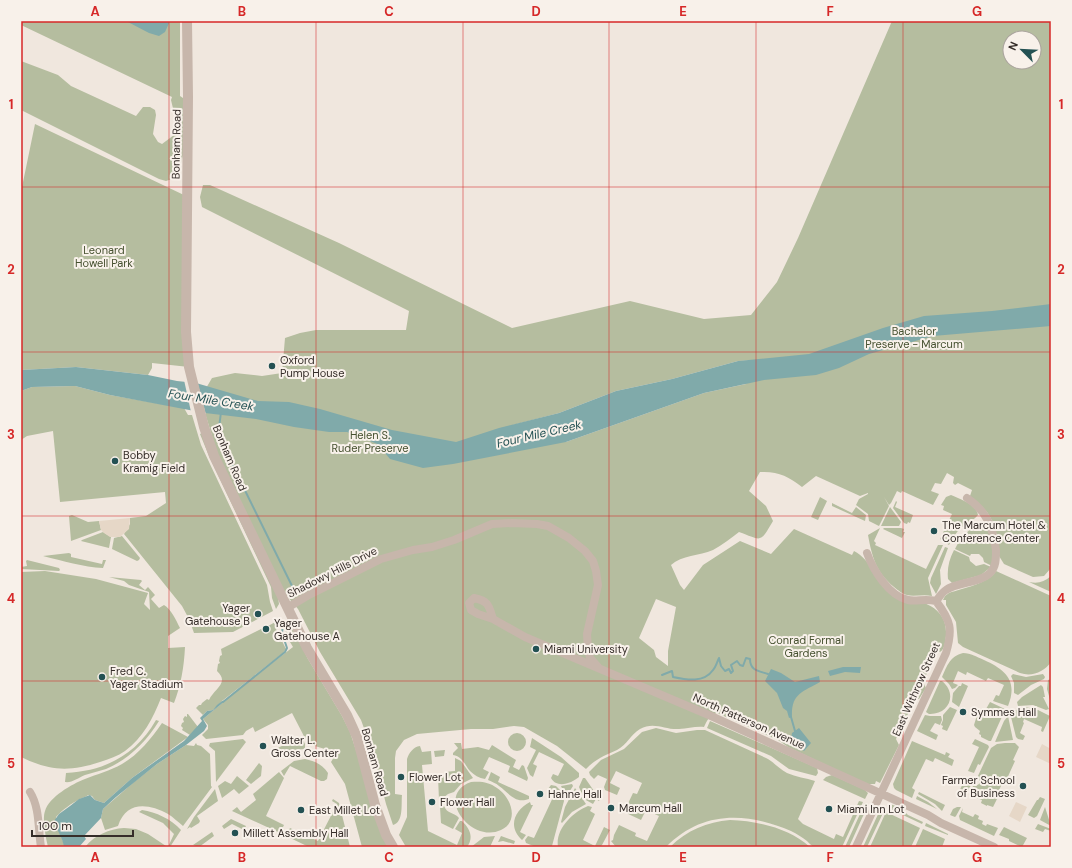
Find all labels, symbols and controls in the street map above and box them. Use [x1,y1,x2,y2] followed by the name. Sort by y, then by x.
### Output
[90,3,100,20] text: A
[238,3,246,20] text: B
[384,3,394,20] text: C
[531,3,541,20] text: D
[679,3,687,20] text: E
[826,3,834,20] text: F
[972,3,982,20] text: G
[1002,30,1042,70] north arrow
[1005,39,1021,52] text: N
[9,96,13,113] text: 1
[1059,96,1063,113] text: 1
[168,109,184,179] street label: Bonham Road
[75,243,133,270] park label: Leonard Howell Park
[7,261,15,278] text: 2
[1057,261,1065,278] text: 2
[865,324,963,351] park label: Bachelor Preserve - Marcum
[280,353,344,380] place label: Oxford Pump House
[267,361,277,371] marker: Oxford Pump House
[167,385,256,415] water label: Four Mile Creek
[495,416,584,452] water label: Four Mile Creek
[210,423,250,493] street label: Bonham Road
[7,426,15,443] text: 3
[1057,426,1065,443] text: 3
[331,428,409,455] park label: Helen S. Ruder Preserve
[123,448,185,475] place label: Bobby Kramig Field
[110,456,120,466] marker: Bobby Kramig Field
[942,518,1046,545] place label: The Marcum Hotel & Conference Center
[929,526,939,536] marker: The Marcum Hotel & Conference Center
[285,543,379,601] street label: Shadowy Hills Drive
[7,590,15,607] text: 4
[1057,590,1065,607] text: 4
[185,601,250,628] place label: Yager Gatehouse B
[253,609,263,619] marker: Yager Gatehouse B
[274,616,340,643] place label: Yager Gatehouse A
[261,624,271,634] marker: Yager Gatehouse A
[768,633,844,660] park label: Conrad Formal Gardens
[889,640,943,738] street label: East Withrow Street
[544,642,628,656] place label: Miami University
[531,644,541,654] marker: Miami University
[110,664,183,691] place label: Fred C. Yager Stadium
[97,672,107,682] marker: Fred C. Yager Stadium
[691,690,807,752] street label: North Patterson Avenue
[971,705,1036,719] place label: Symmes Hall
[958,707,968,717] marker: Symmes Hall
[359,726,391,798] street label: Bonham Road
[271,733,339,760] place label: Walter L. Gross Center
[258,741,268,751] marker: Walter L. Gross Center
[7,755,15,772] text: 5
[1057,755,1065,772] text: 5
[409,770,461,784] place label: Flower Lot
[396,772,406,782] marker: Flower Lot
[942,773,1015,800] place label: Farmer School of Business
[1018,781,1028,791] marker: Farmer School of Business
[548,787,602,801] place label: Hahne Hall
[535,789,545,799] marker: Hahne Hall
[440,795,494,809] place label: Flower Hall
[427,797,437,807] marker: Flower Hall
[619,801,682,815] place label: Marcum Hall
[837,802,905,816] place label: Miami Inn Lot
[309,803,380,817] place label: East Millet Lot
[606,803,616,813] marker: Marcum Hall
[824,804,834,814] marker: Miami Inn Lot
[296,805,306,815] marker: East Millet Lot
[32,812,133,838] scale bar
[38,818,72,834] text: 100 m
[243,826,349,840] place label: Millett Assembly Hall
[230,828,240,838] marker: Millett Assembly Hall
[90,849,100,866] text: A
[238,849,246,866] text: B
[384,849,394,866] text: C
[531,849,541,866] text: D
[679,849,687,866] text: E
[826,849,834,866] text: F
[972,849,982,866] text: G

